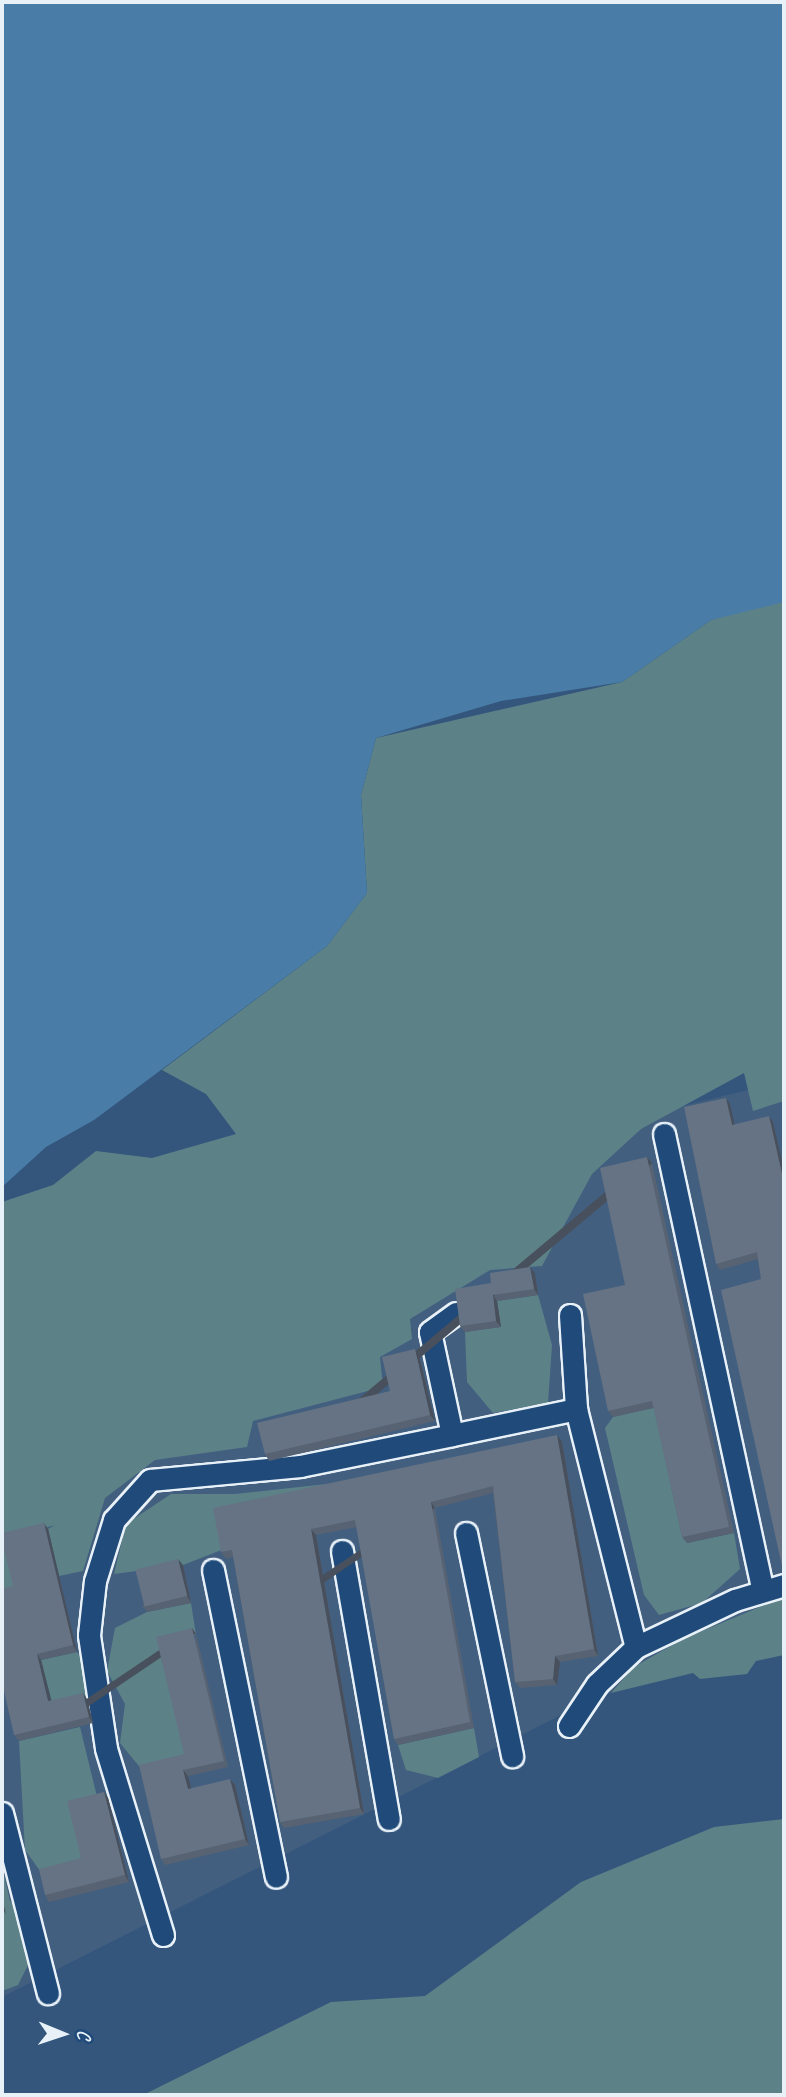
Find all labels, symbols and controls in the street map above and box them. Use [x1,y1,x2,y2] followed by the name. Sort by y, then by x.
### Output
[28,1999,98,2069] north arrow
[72,2030,96,2040] text: С

